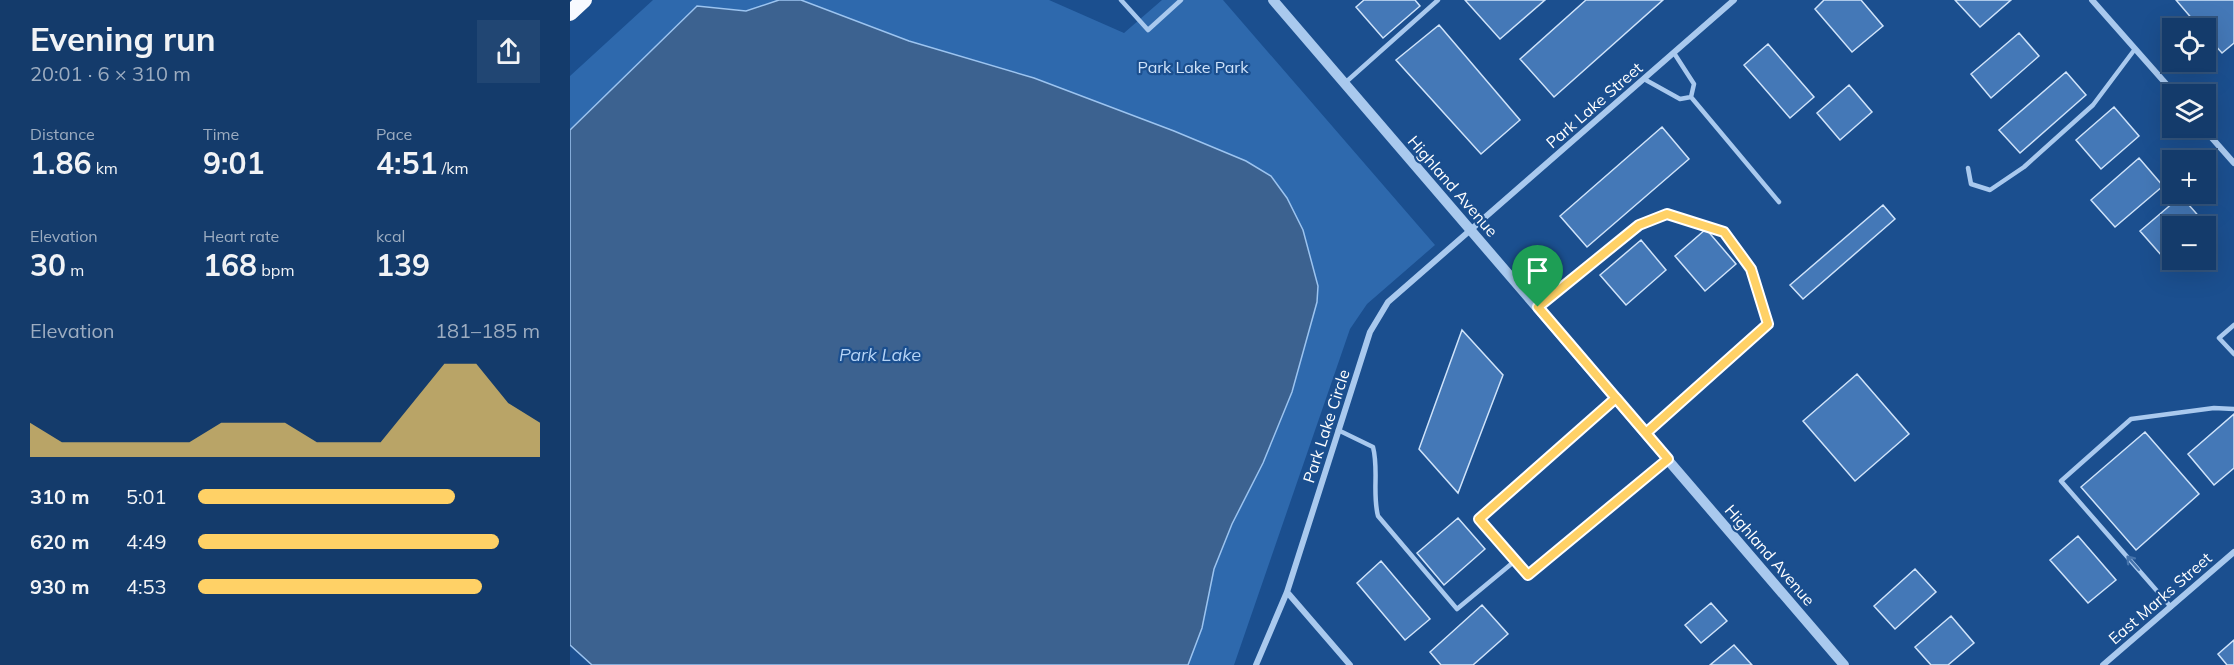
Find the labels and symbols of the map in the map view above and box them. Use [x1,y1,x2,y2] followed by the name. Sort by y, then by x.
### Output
[1138,57,1249,77] park label: Park Lake Park
[1542,57,1647,152] street label: Park Lake Street
[1404,131,1502,241] street label: Highland Avenue
[1512,245,1563,307] pin
[839,343,921,366] water label: Park Lake
[1298,367,1354,485] street label: Park Lake Circle
[1721,500,1819,610] street label: Highland Avenue
[2104,548,2216,648] street label: East Marks Street
[2126,555,2140,571] one-way arrow

